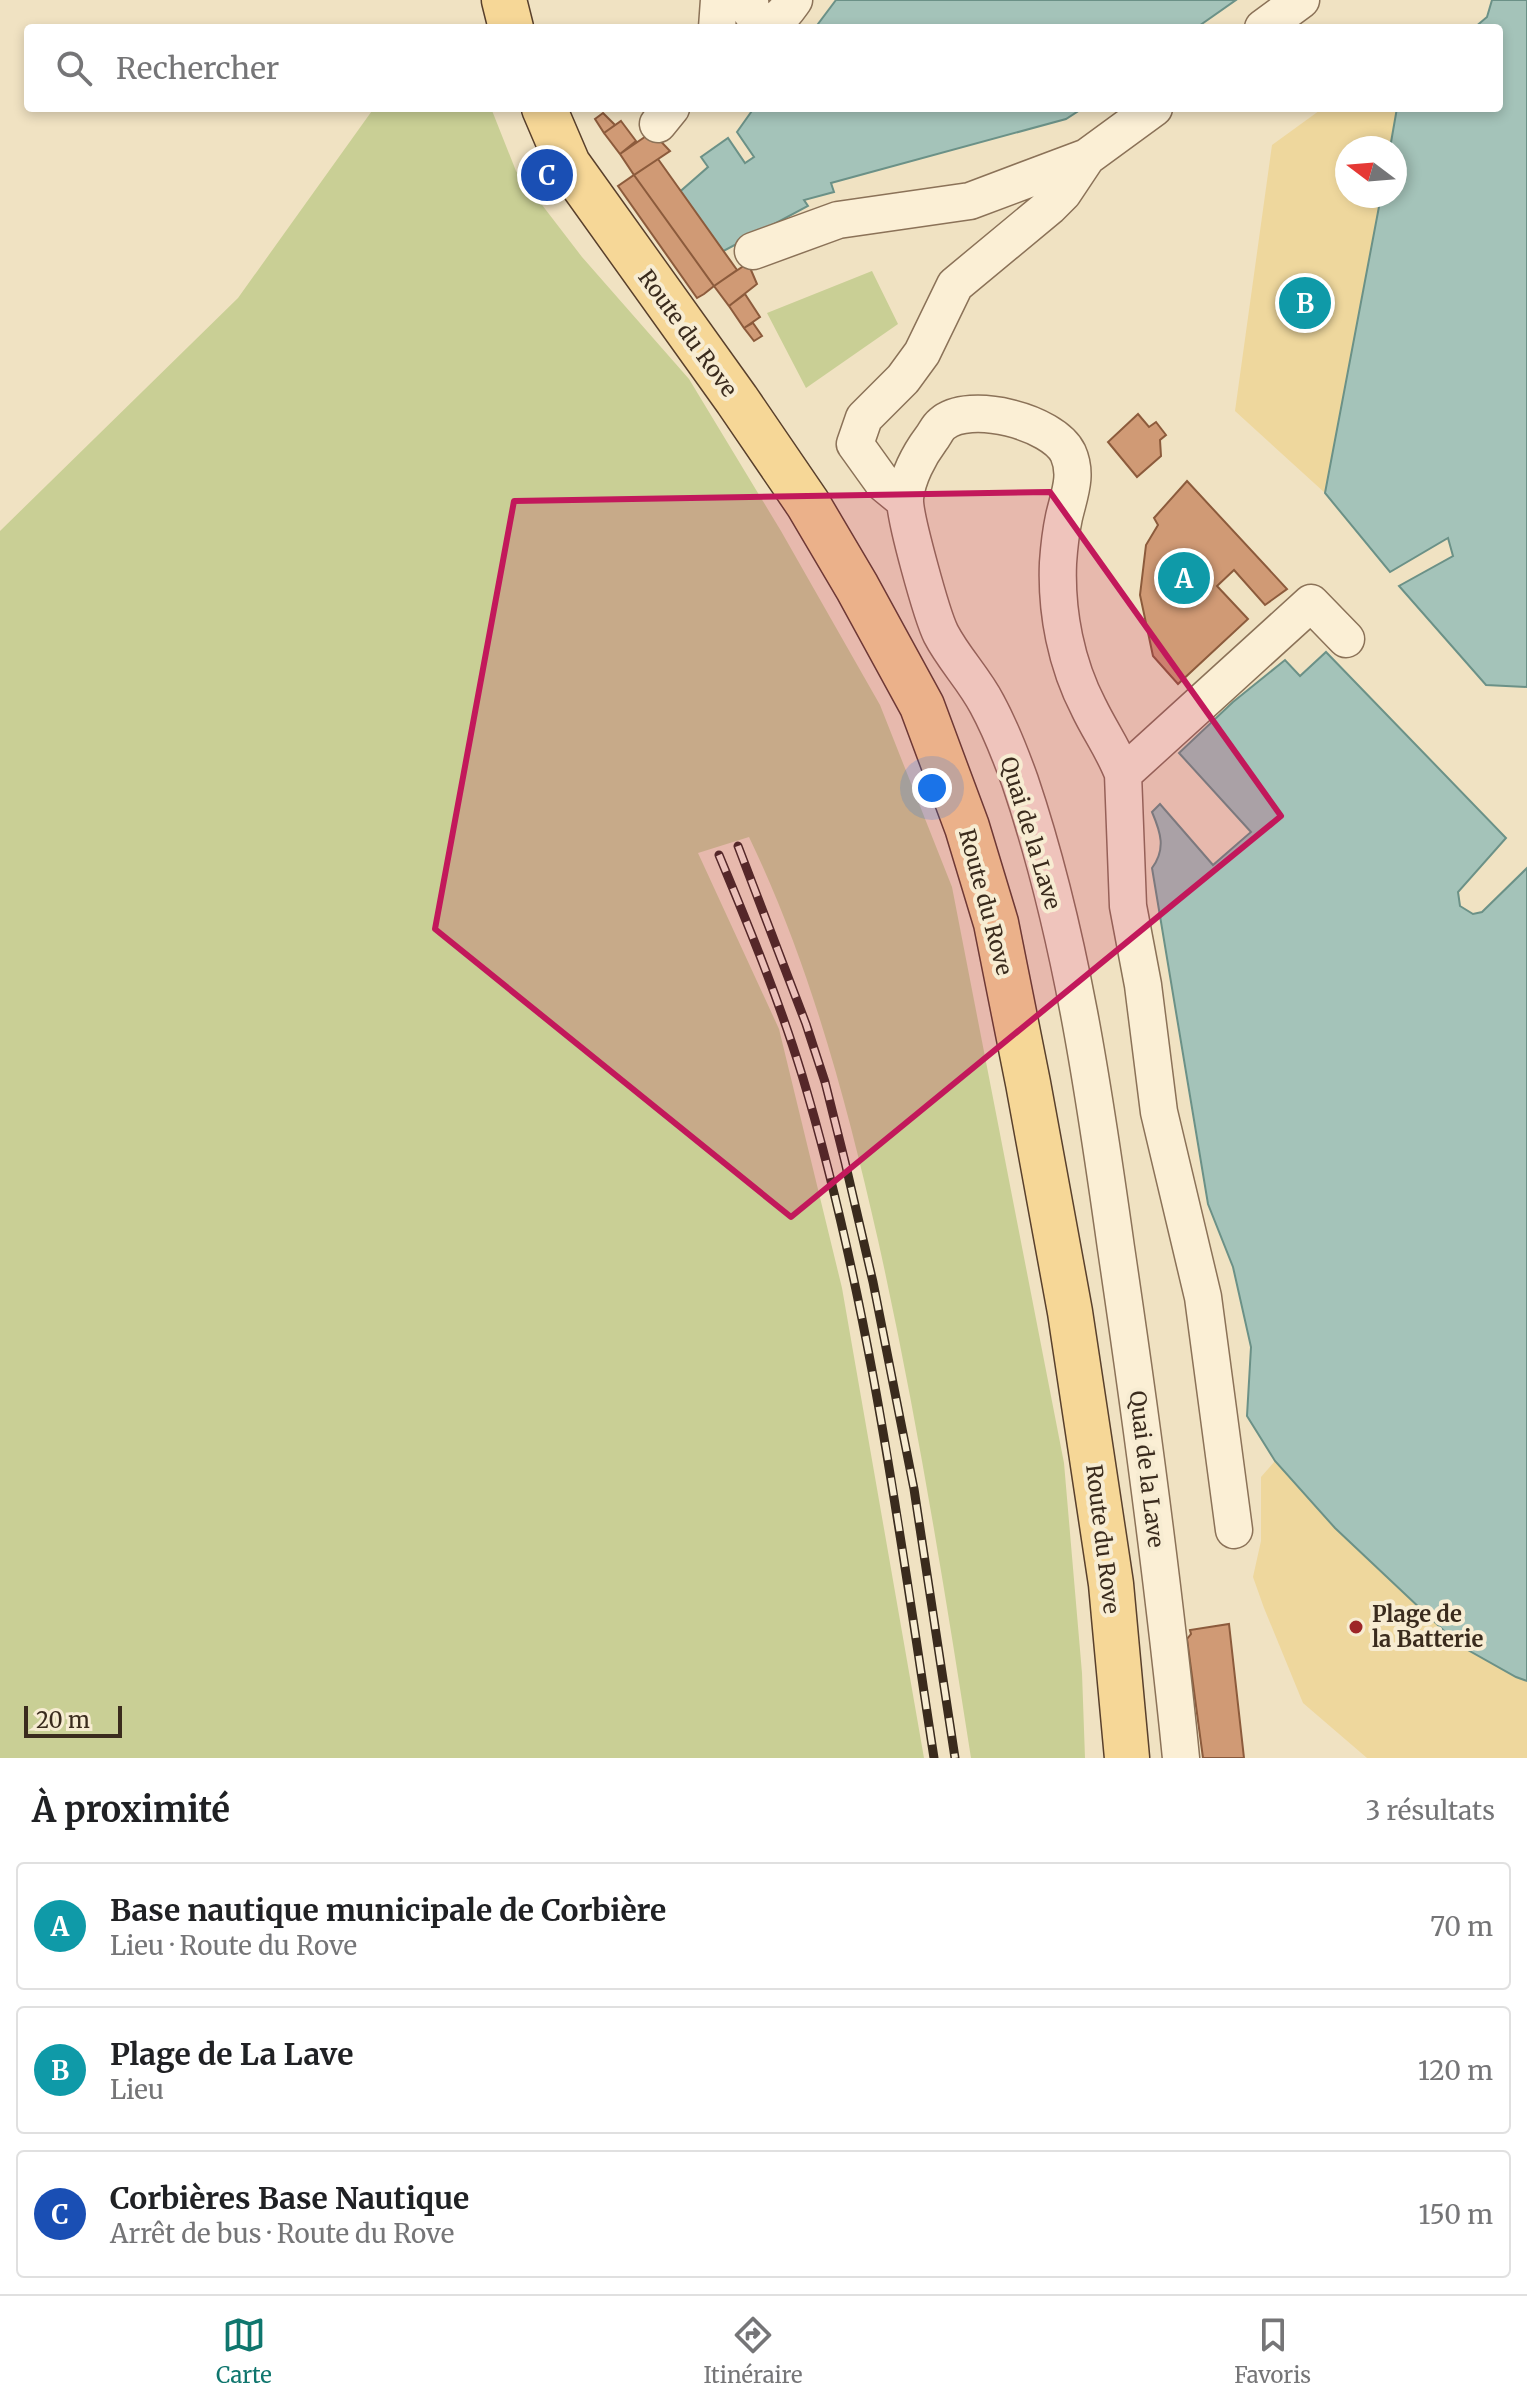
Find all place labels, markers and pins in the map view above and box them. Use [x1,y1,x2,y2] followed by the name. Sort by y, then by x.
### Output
[521,145,573,205] pin: C
[1279,273,1331,333] pin: B
[1158,548,1210,608] pin: A
[1372,1600,1483,1653] place label: Plage de la Batterie
[1347,1618,1365,1636] marker: Plage de la Batterie

